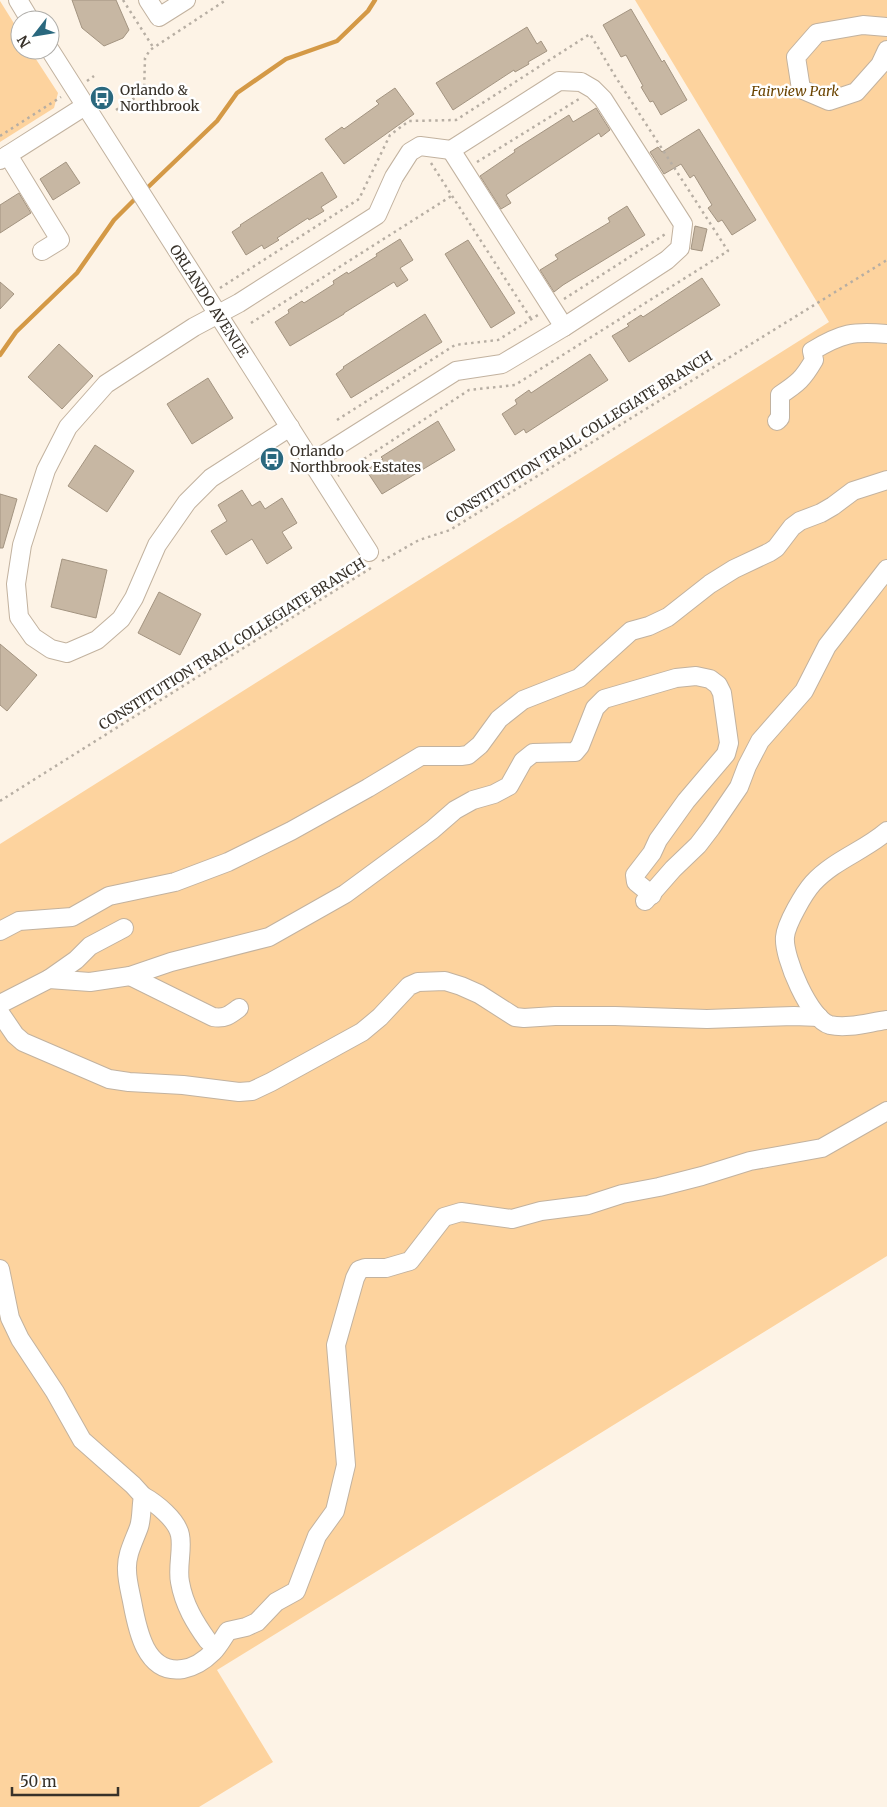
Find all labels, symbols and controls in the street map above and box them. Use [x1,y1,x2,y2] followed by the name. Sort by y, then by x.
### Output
[10,10,60,60] north arrow
[13,32,34,51] text: N
[120,81,199,115] place label: Orlando & Northbrook
[750,82,839,100] park label: Fairview Park
[89,85,115,111] bus stop icon: Orlando & Northbrook
[166,241,252,361] street label: ORLANDO AVENUE
[442,347,716,527] street label: CONSTITUTION TRAIL COLLEGIATE BRANCH
[290,442,421,476] place label: Orlando Northbrook Estates
[259,446,285,472] bus stop icon: Orlando Northbrook Estates
[95,554,369,734] street label: CONSTITUTION TRAIL COLLEGIATE BRANCH
[12,1764,119,1796] scale bar
[20,1772,57,1791] text: 50 m

